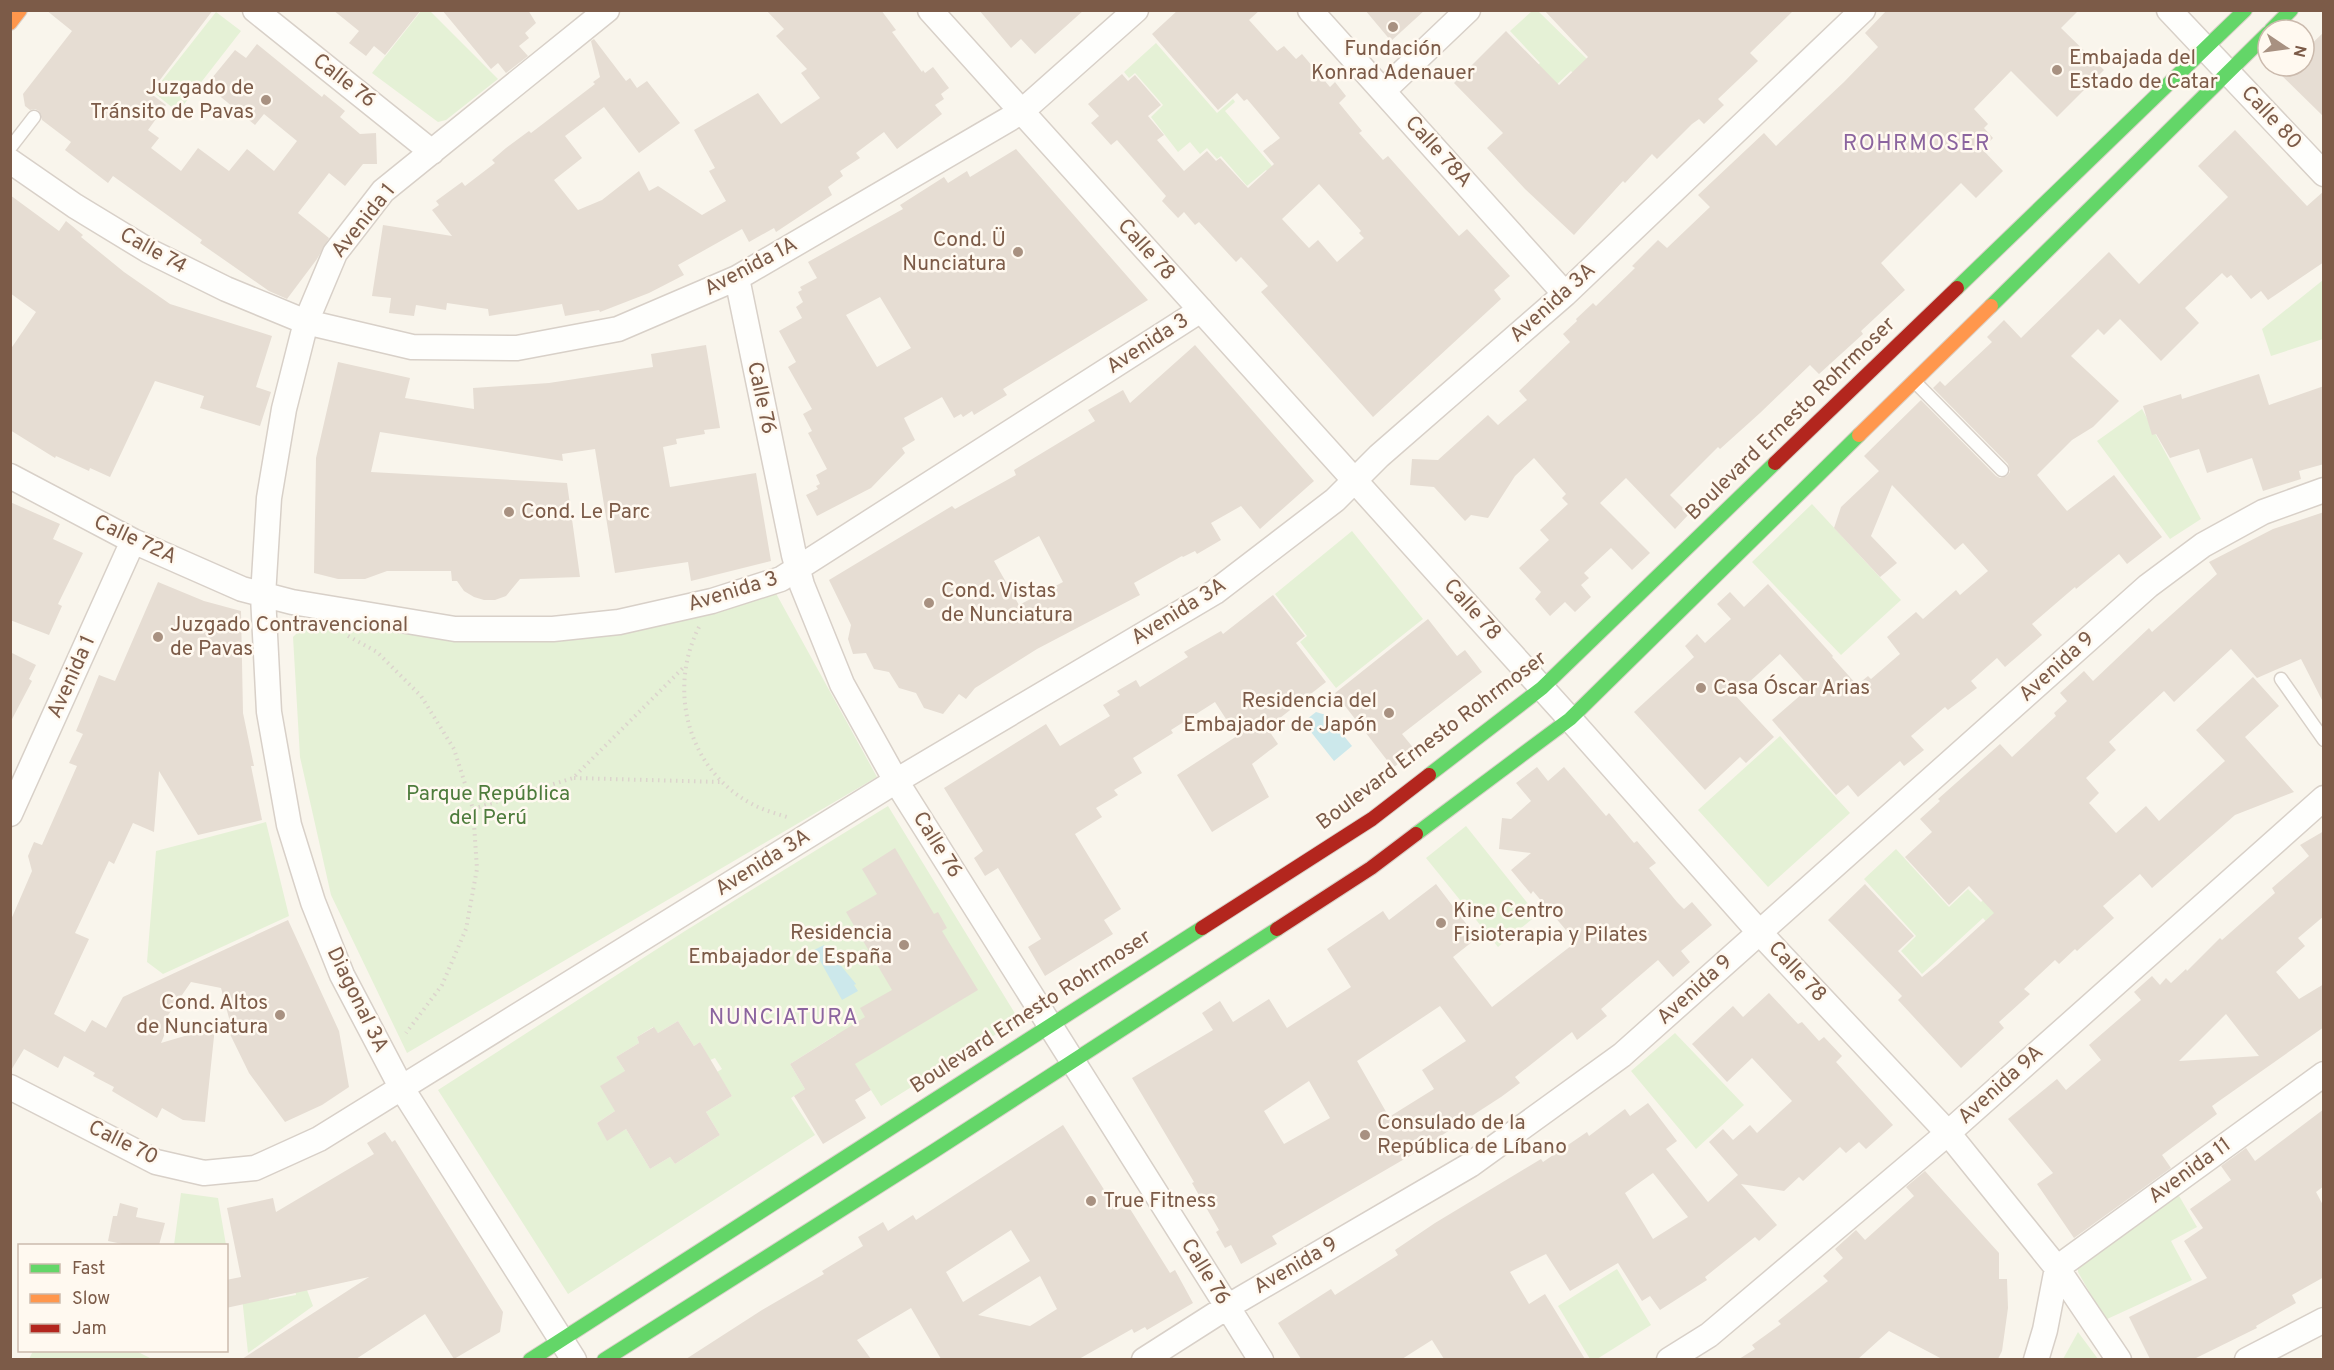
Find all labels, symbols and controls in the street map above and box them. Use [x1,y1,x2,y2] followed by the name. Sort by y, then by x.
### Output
[2256,18,2316,78] north arrow
[1386,20,1400,34] marker: Fundación Konrad Adenauer
[1311,36,1475,87] place label: Fundación Konrad Adenauer
[2288,43,2310,59] text: N
[2069,45,2218,96] place label: Embajada del Estado de Catar
[307,48,381,114] street label: Calle 76
[2050,63,2064,77] marker: Embajada del Estado de Catar
[90,75,254,126] place label: Juzgado de Tránsito de Pavas
[2235,80,2307,156] street label: Calle 80
[259,93,273,107] marker: Juzgado de Tránsito de Pavas
[1398,110,1478,194] street label: Calle 78A
[1843,131,1991,158] district label: ROHRMOSER
[326,178,402,264] street label: Avenida 1
[1111,213,1181,287] street label: Calle 78
[115,222,191,280] street label: Calle 74
[902,227,1006,278] place label: Cond. Ü Nunciatura
[700,231,802,303] street label: Avenida 1A
[1011,245,1025,259] marker: Cond. Ü Nunciatura
[1504,257,1602,349] street label: Avenida 3A
[1102,307,1194,381] street label: Avenida 3
[1680,311,1902,527] street label: Boulevard Ernesto Rohrmoser
[740,359,782,437] street label: Calle 76
[521,499,650,526] place label: Cond. Le Parc
[502,505,516,519] marker: Cond. Le Parc
[89,509,181,571] street label: Calle 72A
[685,566,781,618] street label: Avenida 3
[1126,572,1232,652] street label: Avenida 3A
[1437,573,1507,647] street label: Calle 78
[941,578,1073,629] place label: Cond. Vistas de Nunciatura
[922,596,936,610] marker: Cond. Vistas de Nunciatura
[170,612,408,663] place label: Juzgado Contravencional de Pavas
[2013,626,2101,708] street label: Avenida 9
[151,630,165,644] marker: Juzgado Contravencional de Pavas
[42,631,102,723] street label: Avenida 1
[1311,645,1553,837] street label: Boulevard Ernesto Rohrmoser
[1713,674,1870,702] place label: Casa Óscar Arias
[1694,681,1708,695] marker: Casa Óscar Arias
[1183,688,1377,739] place label: Residencia del Embajador de Japón
[1382,706,1396,720] marker: Residencia del Embajador de Japón
[406,781,570,832] park label: Parque República del Perú
[906,807,968,883] street label: Calle 76
[710,823,816,903] street label: Avenida 3A
[1453,898,1648,949] place label: Kine Centro Fisioterapia y Pilates
[1434,916,1448,930] marker: Kine Centro Fisioterapia y Pilates
[688,920,892,971] place label: Residencia Embajador de España
[905,924,1157,1100] street label: Boulevard Ernesto Rohrmoser
[1762,936,1832,1008] street label: Calle 78
[897,938,911,952] marker: Residencia Embajador de España
[320,943,394,1057] street label: Diagonal 3A
[1651,949,1739,1031] street label: Avenida 9
[136,990,268,1041] place label: Cond. Altos de Nunciatura
[709,1005,859,1032] district label: NUNCIATURA
[273,1008,287,1022] marker: Cond. Altos de Nunciatura
[1952,1039,2050,1131] street label: Avenida 9A
[1377,1110,1567,1161] place label: Consulado de la República de Líbano
[83,1114,163,1172] street label: Calle 70
[1358,1128,1372,1142] marker: Consulado de la República de Líbano
[2143,1132,2237,1210] street label: Avenida 11
[1103,1188,1216,1215] place label: True Fitness
[1084,1194,1098,1208] marker: True Fitness
[1249,1231,1343,1301] street label: Avenida 9
[1174,1234,1236,1310] street label: Calle 76
[18,1244,228,1352] legend
[72,1258,105,1281] text: Fast
[72,1288,110,1311] text: Slow
[72,1318,107,1341] text: Jam

